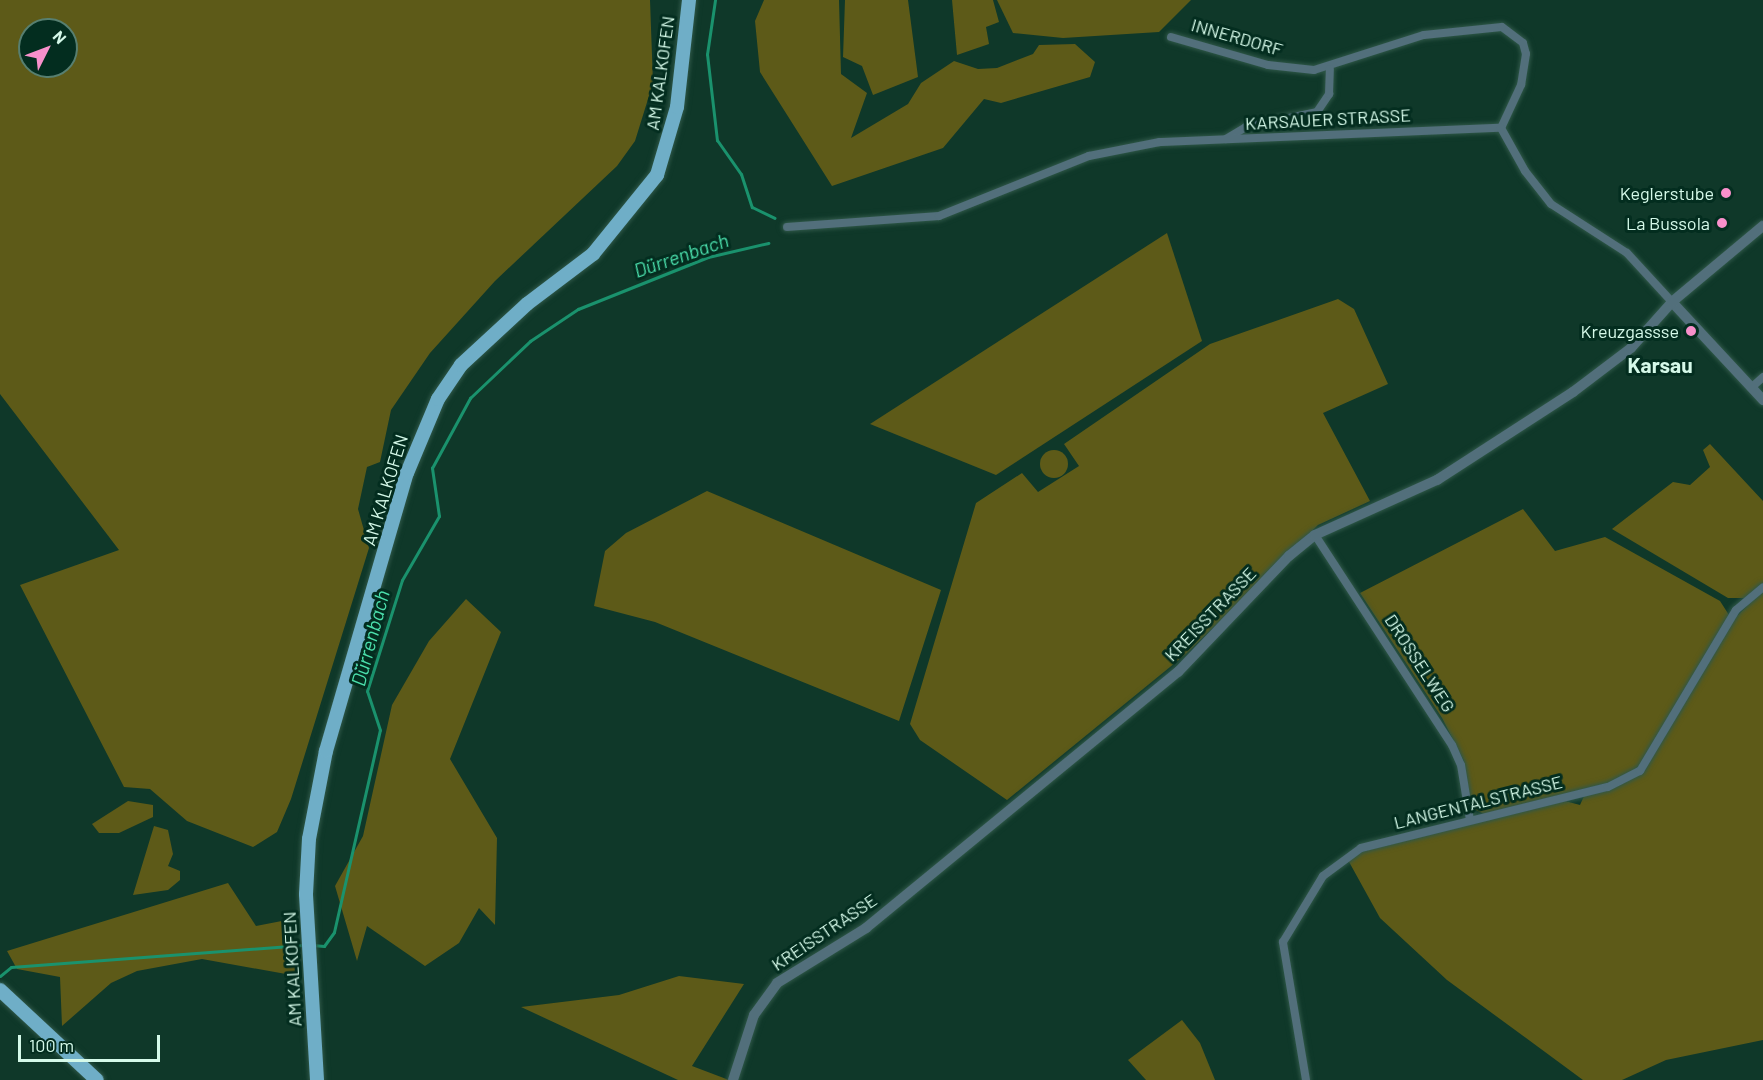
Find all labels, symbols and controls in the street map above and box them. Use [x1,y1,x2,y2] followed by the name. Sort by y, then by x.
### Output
[641,14,679,132] street label: AM KALKOFEN
[1189,14,1285,60] street label: INNERDORF
[18,18,78,78] north arrow
[50,27,71,47] text: N
[1244,104,1412,134] street label: KARSAUER STRASSE
[1620,182,1714,204] place label: Keglerstube
[1719,186,1733,200] marker: Keglerstube
[1626,212,1710,234] place label: La Bussola
[1715,216,1729,230] marker: La Bussola
[630,228,732,282] water label: Dürrenbach
[1580,320,1679,342] place label: Kreuzgassse
[1684,324,1698,338] marker: Kreuzgassse
[1627,352,1693,378] district label: Karsau
[358,432,412,548] street label: AM KALKOFEN
[1160,563,1260,665] street label: KREISSTRASSE
[346,587,394,689] water label: Dürrenbach
[1380,610,1460,716] street label: DROSSELWEG
[1392,771,1564,833] street label: LANGENTALSTRASSE
[767,889,881,975] street label: KREISSTRASSE
[278,911,306,1027] street label: AM KALKOFEN
[21,1023,164,1061] scale bar
[29,1034,74,1056] text: 100 m

